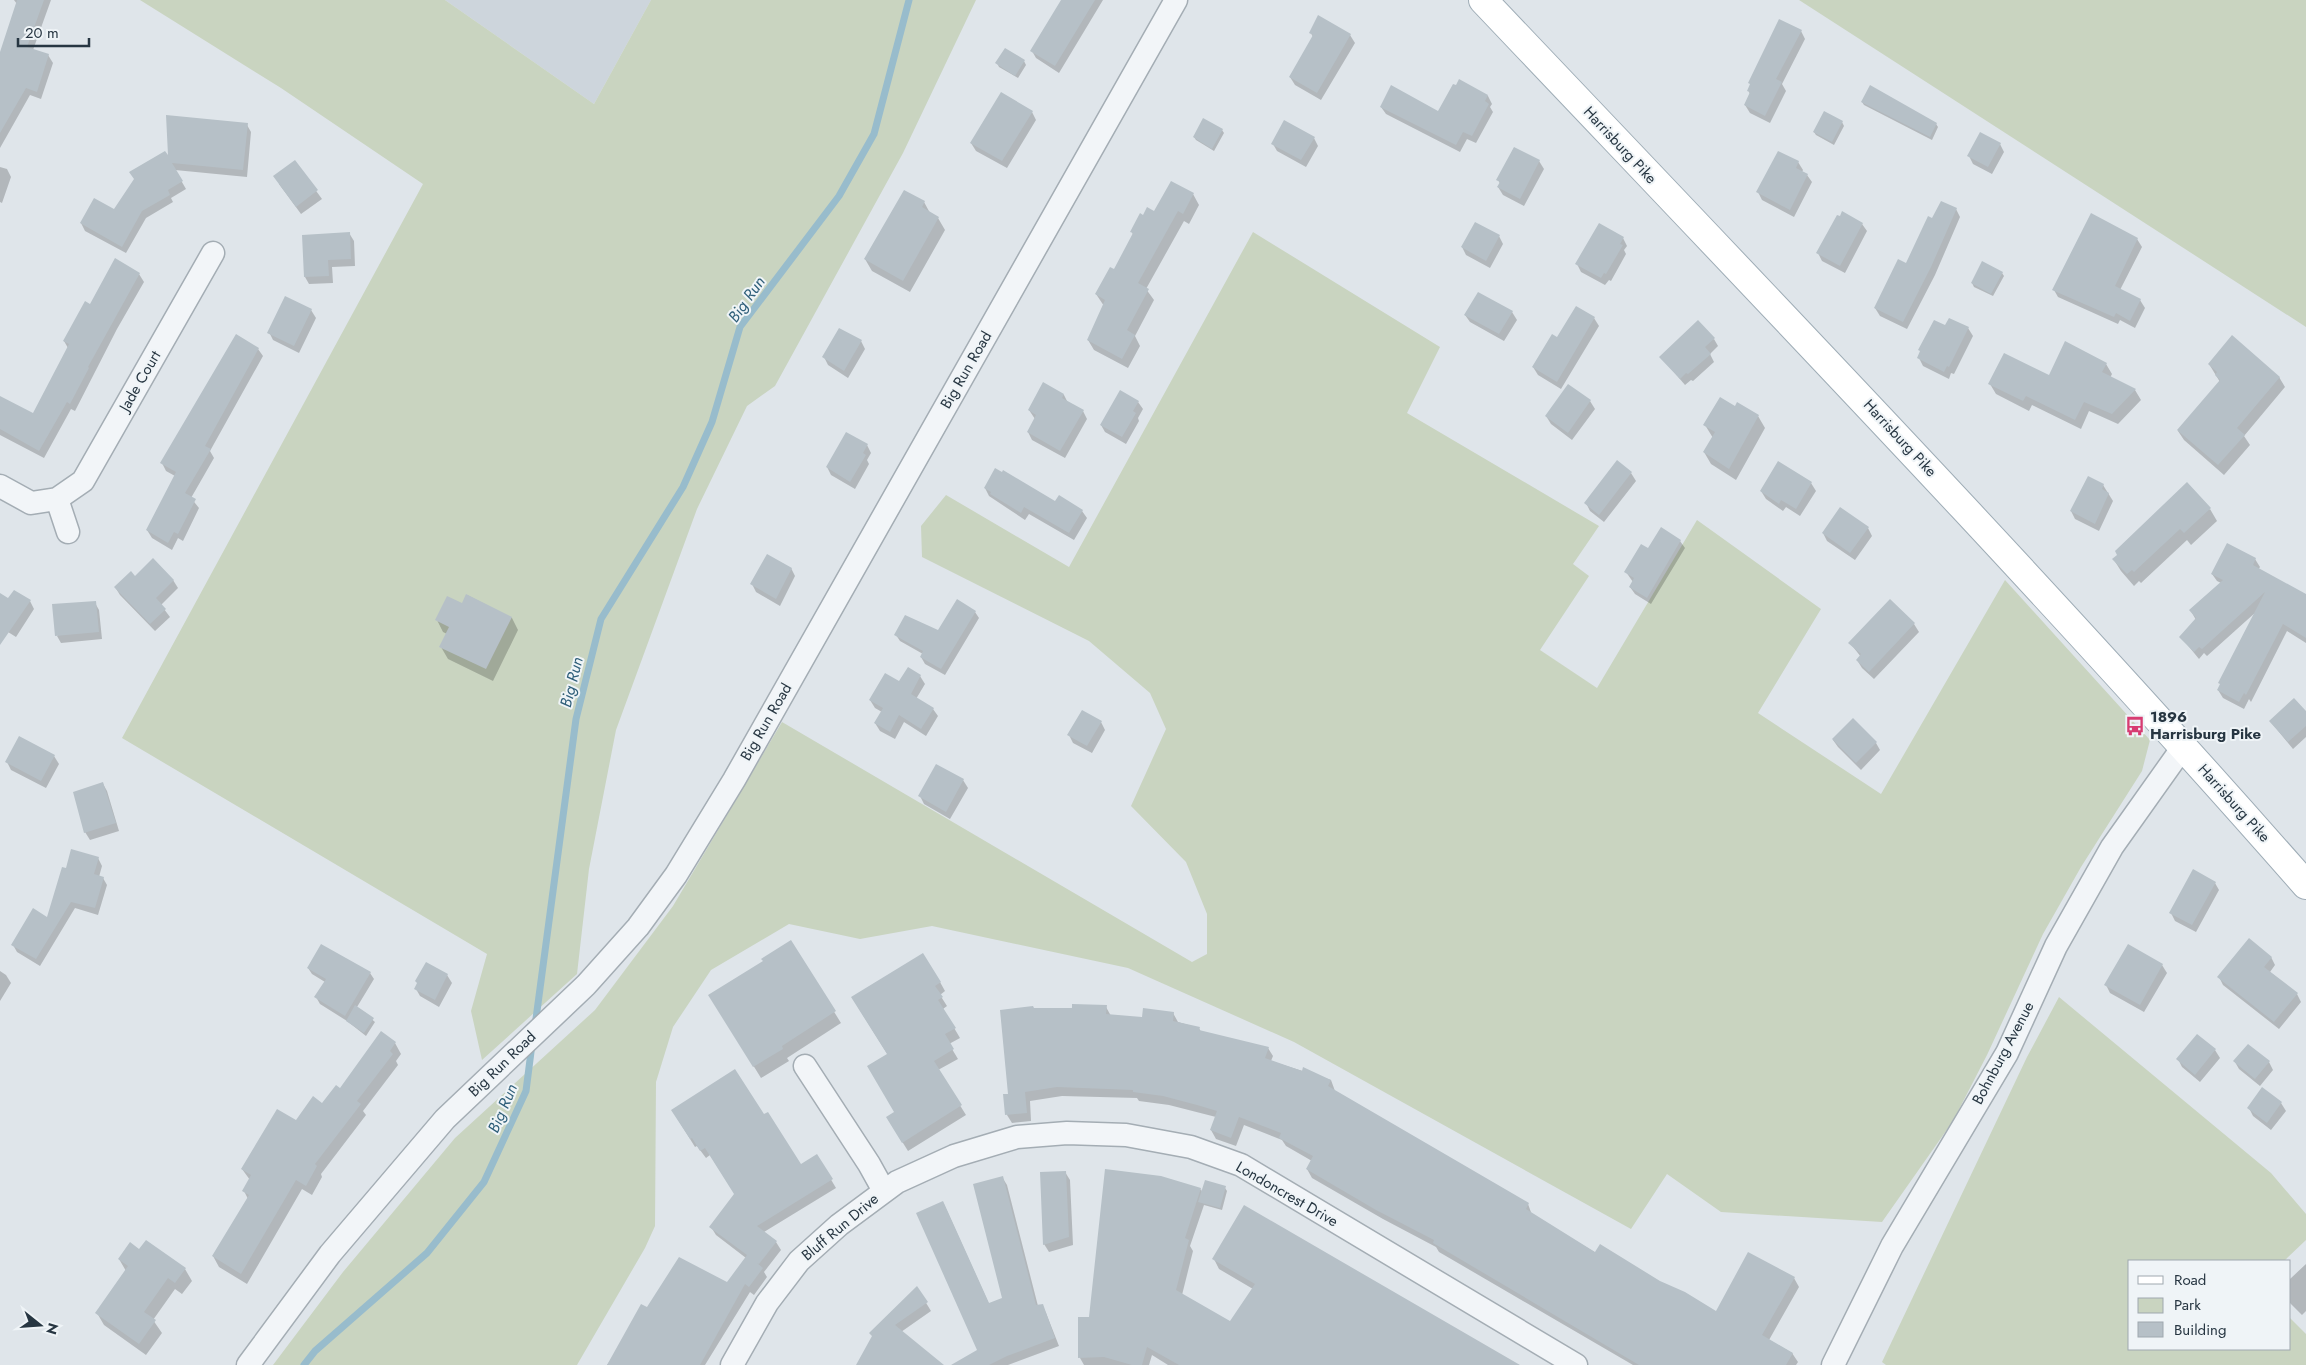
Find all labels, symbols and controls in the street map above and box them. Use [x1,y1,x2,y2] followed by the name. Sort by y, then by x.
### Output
[18,15,89,47] scale bar
[25,22,59,44] text: 20 m
[1578,101,1662,189] street label: Harrisburg Pike
[722,272,771,327] water label: Big Run
[935,327,997,413] street label: Big Run Road
[113,346,166,417] street label: Jade Court
[1858,394,1942,482] street label: Harrisburg Pike
[554,654,589,710] water label: Big Run
[735,679,797,765] street label: Big Run Road
[2150,706,2262,745] place label: 1896 Harrisburg Pike
[2124,715,2146,737] bus stop icon: 1896 Harrisburg Pike
[2193,759,2275,847] street label: Harrisburg Pike
[1967,998,2039,1108] street label: Bohnburg Avenue
[463,1026,541,1102] street label: Big Run Road
[482,1080,523,1136] water label: Big Run
[1232,1156,1342,1232] street label: Londoncrest Drive
[797,1188,884,1266] street label: Bluff Run Drive
[2128,1260,2291,1350] legend
[2174,1269,2206,1291] text: Road
[2174,1294,2201,1316] text: Park
[15,1300,65,1350] north arrow
[2174,1319,2226,1341] text: Building
[41,1321,64,1337] text: N

